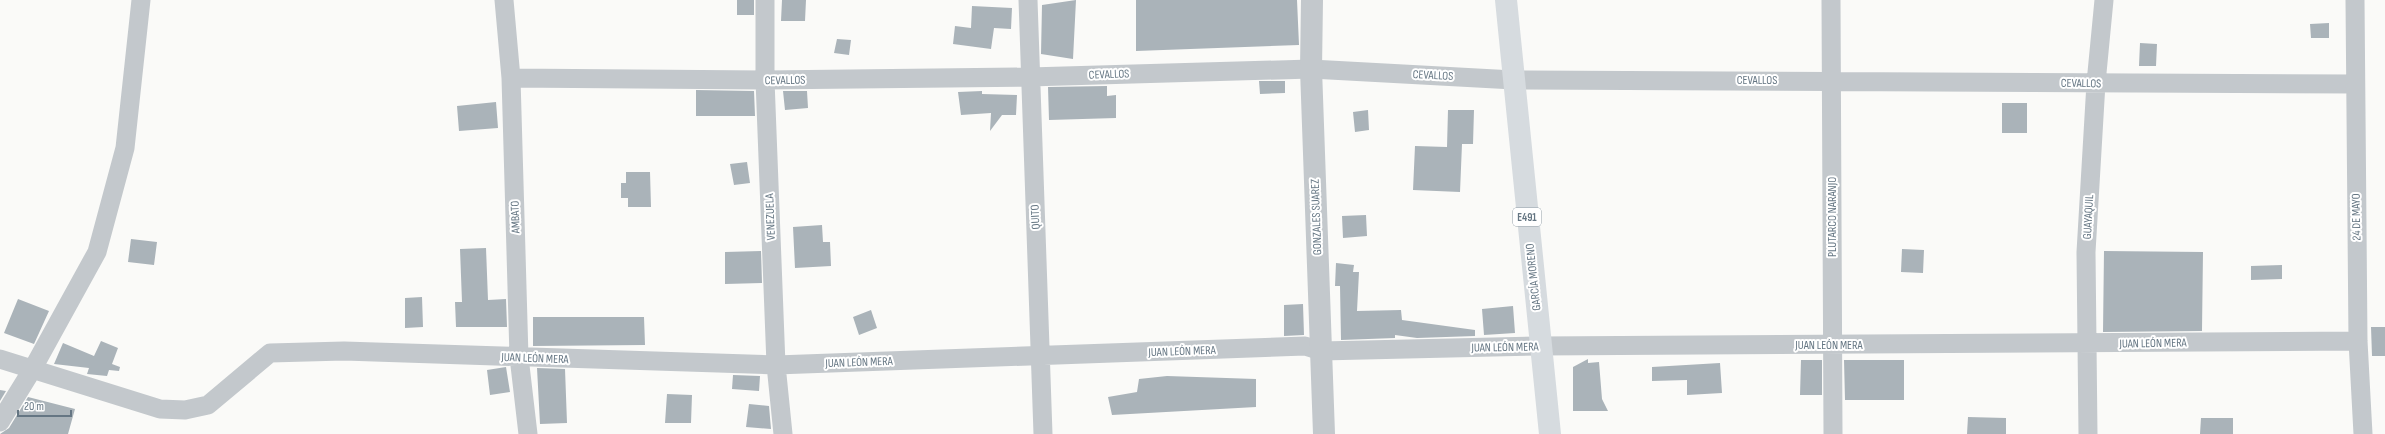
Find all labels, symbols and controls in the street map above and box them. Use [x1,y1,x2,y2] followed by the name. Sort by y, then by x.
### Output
[1088,66,1130,83] street label: CEVALLOS
[1412,67,1454,84] street label: CEVALLOS
[765,73,805,88] street label: CEVALLOS
[1737,73,1777,88] street label: CEVALLOS
[2061,76,2101,91] street label: CEVALLOS
[1825,177,1840,257] street label: PLUTARCO NARANJO
[1308,179,1325,255] street label: GONZALES SUAREZ
[762,192,779,241] street label: VENEZUELA
[2349,193,2364,241] street label: 24 DE MAYO
[2080,194,2097,240] street label: GUAYAQUIL
[507,200,524,235] street label: AMBATO
[1027,204,1044,230] street label: QUITO
[1513,208,1541,226] road number: E491
[1523,243,1544,311] street label: GARCÍA MORENO
[2118,335,2188,352] street label: JUAN LEÓN MERA
[1794,338,1864,353] street label: JUAN LEÓN MERA
[1470,339,1540,356] street label: JUAN LEÓN MERA
[1147,343,1217,360] street label: JUAN LEÓN MERA
[500,350,570,367] street label: JUAN LEÓN MERA
[824,354,894,371] street label: JUAN LEÓN MERA
[18,392,71,418] scale bar
[24,399,44,414] text: 20 m

